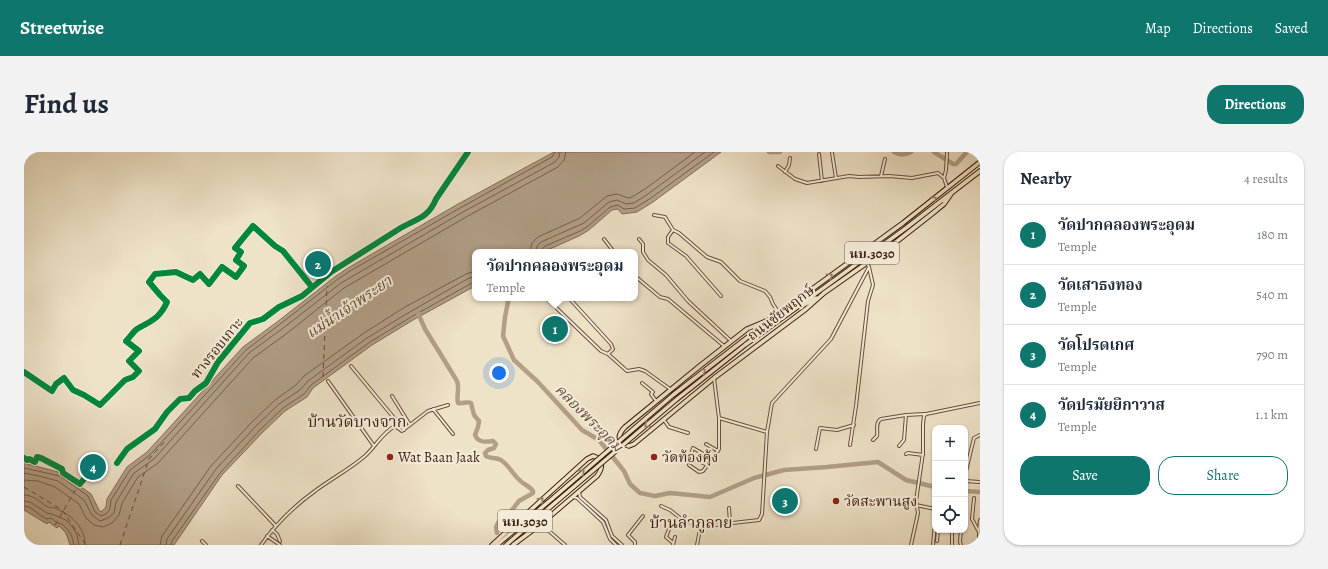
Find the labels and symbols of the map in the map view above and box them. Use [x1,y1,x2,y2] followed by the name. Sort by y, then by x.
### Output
[930,196,937,203] one-way arrow
[845,242,899,264] road number: นบ.3030
[305,249,331,279] pin: 2
[302,270,396,343] water label: แม่น้ำเจ้าพระยา
[826,273,833,281] one-way arrow
[743,281,819,345] street label: ถนนชัยพฤกษ์
[186,313,248,383] street label: ทางรอบเกาะ
[542,314,568,344] pin: 1
[489,363,509,383] your location
[699,368,706,375] one-way arrow
[551,380,628,457] water label: คลองพระอุดม
[308,411,406,433] district label: บ้านวัดบางจาก
[644,420,652,427] one-way arrow
[397,448,480,467] place label: Wat Baan Jaak
[662,448,718,467] place label: วัดท้องคุ้ง
[80,452,106,482] pin: 4
[385,452,395,462] marker: Wat Baan Jaak
[649,452,659,462] marker: วัดท้องคุ้ง
[577,470,585,477] one-way arrow
[772,486,798,516] pin: 3
[844,492,917,511] place label: วัดสะพานสูง
[831,496,841,506] marker: วัดสะพานสูง
[536,497,544,504] one-way arrow
[498,510,552,532] road number: นบ.3030
[649,512,733,534] district label: บ้านลำภูลาย

